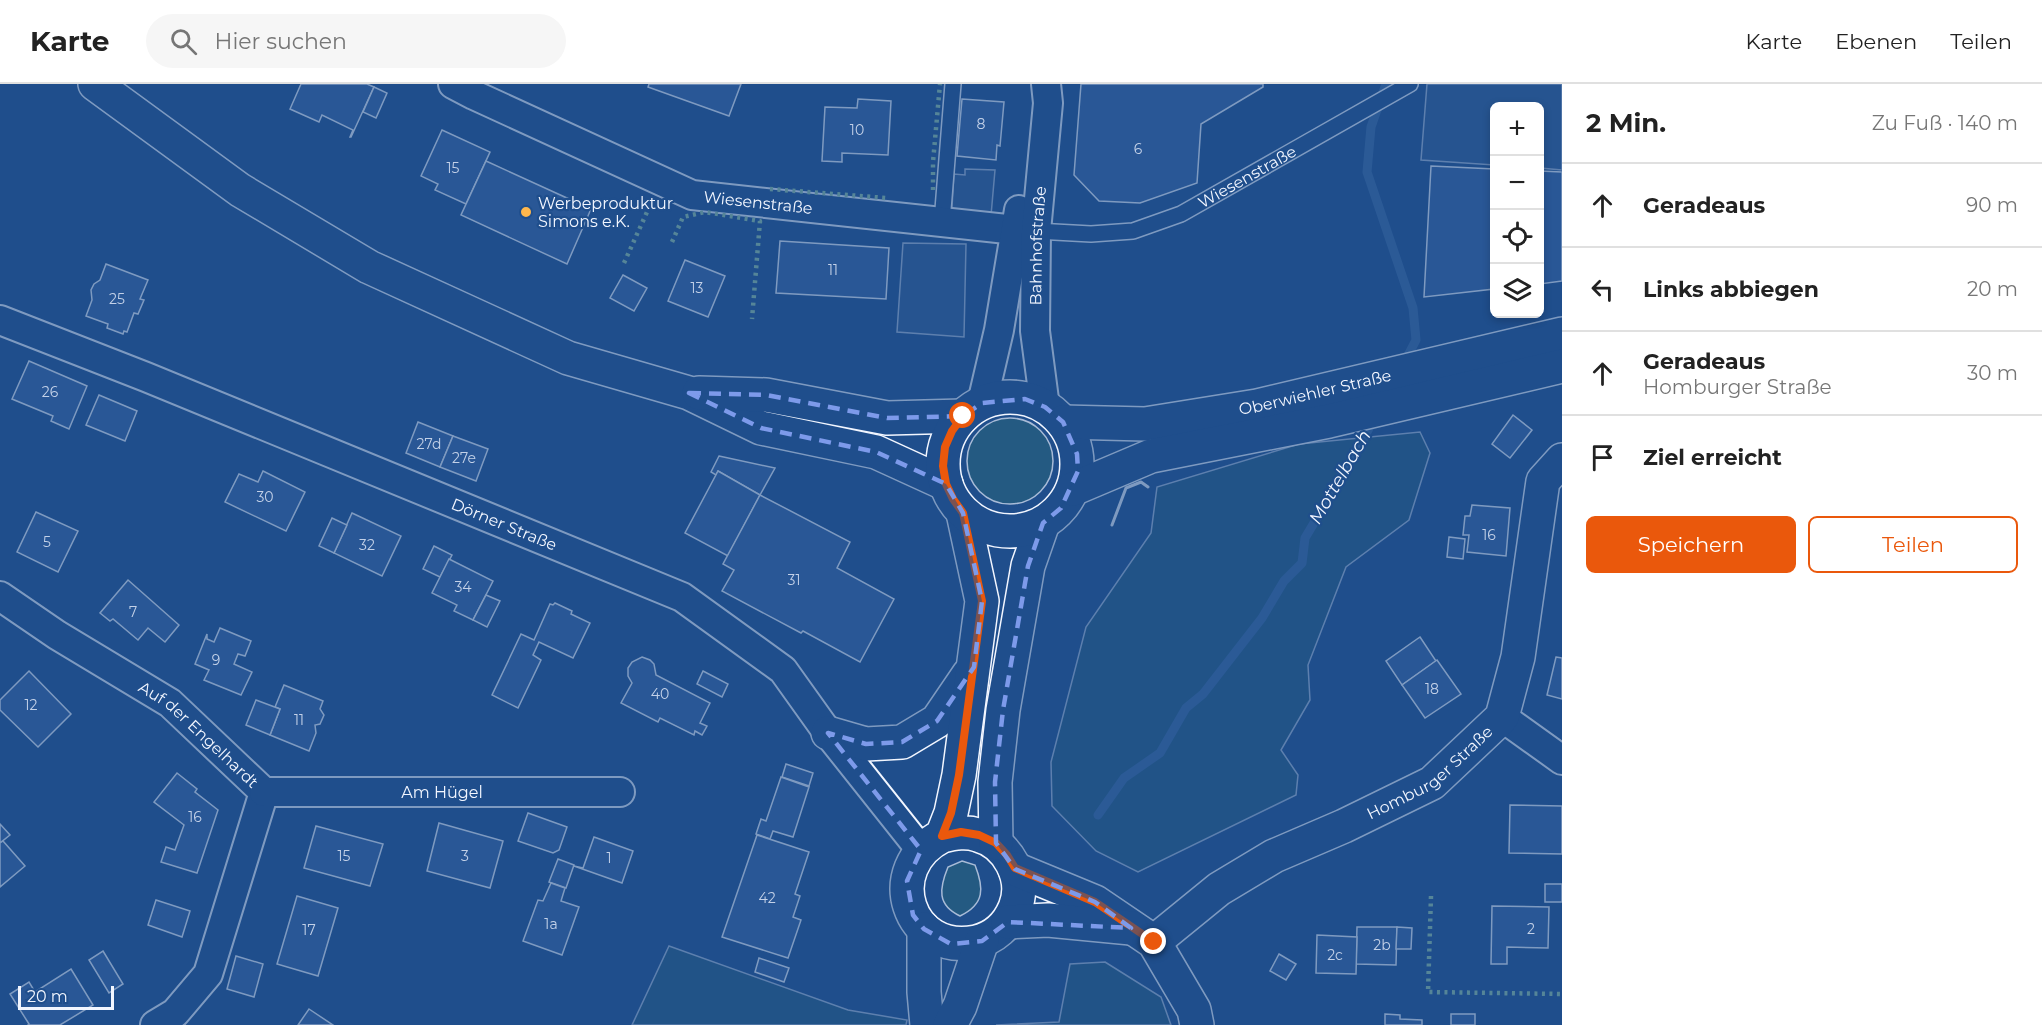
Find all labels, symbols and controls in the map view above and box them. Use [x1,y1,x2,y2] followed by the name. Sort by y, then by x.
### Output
[146,14,566,68] search box
[30,24,110,58] text: Karte
[167,25,200,58] icon: search
[215,28,347,55] text: Hier suchen
[1746,29,1802,54] text: Karte
[1835,29,1917,54] text: Ebenen
[1950,29,2012,54] text: Teilen
[1490,102,1544,318] map controls
[1490,102,1544,156] button: +
[1586,107,1666,139] text: 2 Min.
[1872,111,2018,135] text: Zu Fuß · 140 m
[977,115,986,133] house number: 8
[850,121,864,139] house number: 10
[1134,140,1143,158] house number: 6
[1195,142,1300,212] street label: Wiesenstraße
[1490,156,1544,210] button: −
[447,159,460,177] house number: 15
[1026,185,1050,305] street label: Bahnhofstraße
[702,187,814,218] street label: Wiesenstraße
[1586,189,1619,222] icon: ahead
[1643,192,1765,219] text: Geradeaus
[1966,193,2018,217] text: 90 m
[538,194,673,231] place label: Werbeproduktur Simons e.K.
[519,205,533,219] marker: Werbeproduktur Simons e.K.
[1490,210,1544,264] button: locate
[828,261,838,279] house number: 11
[1490,264,1544,318] button: layers
[1586,273,1619,306] icon: left
[1643,276,1819,303] text: Links abbiegen
[1967,277,2018,301] text: 20 m
[691,279,704,297] house number: 13
[109,290,125,308] house number: 25
[1643,348,1765,375] text: Geradeaus
[1586,357,1619,390] icon: ahead
[1967,361,2018,385] text: 30 m
[1237,366,1393,419] street label: Oberwiehler Straße
[1643,375,1832,399] text: Homburger Straße
[42,383,59,401] house number: 26
[949,402,975,428] route start
[1304,426,1376,528] water label: Mottelbach
[417,435,441,453] house number: 27d
[1586,441,1619,474] icon: arrive
[1643,444,1782,471] text: Ziel erreicht
[452,449,476,467] house number: 27e
[256,488,274,506] house number: 30
[448,494,560,555] street label: Dörner Straße
[1586,516,1796,573] button: Speichern
[1808,516,2018,573] button: Teilen
[1482,526,1496,544] house number: 16
[43,533,51,551] house number: 5
[359,536,375,554] house number: 32
[788,571,800,589] house number: 31
[454,578,472,596] house number: 34
[129,603,137,621] house number: 7
[212,651,220,669] house number: 9
[135,678,263,792] street label: Auf der Engelhardt
[1425,680,1439,698] house number: 18
[651,685,669,703] house number: 40
[24,696,38,714] house number: 12
[294,711,304,729] house number: 11
[1364,722,1497,823] street label: Homburger Straße
[401,783,483,802] street label: Am Hügel
[188,808,202,826] house number: 16
[338,847,351,865] house number: 15
[461,847,469,865] house number: 3
[606,849,612,867] house number: 1
[758,889,776,907] house number: 42
[544,915,558,933] house number: 1a
[1527,920,1535,938] house number: 2
[302,921,316,939] house number: 17
[1140,928,1166,954] route end
[1373,936,1391,954] house number: 2b
[1327,946,1343,964] house number: 2c
[18,983,114,1010] scale bar
[27,987,68,1006] text: 20 m

